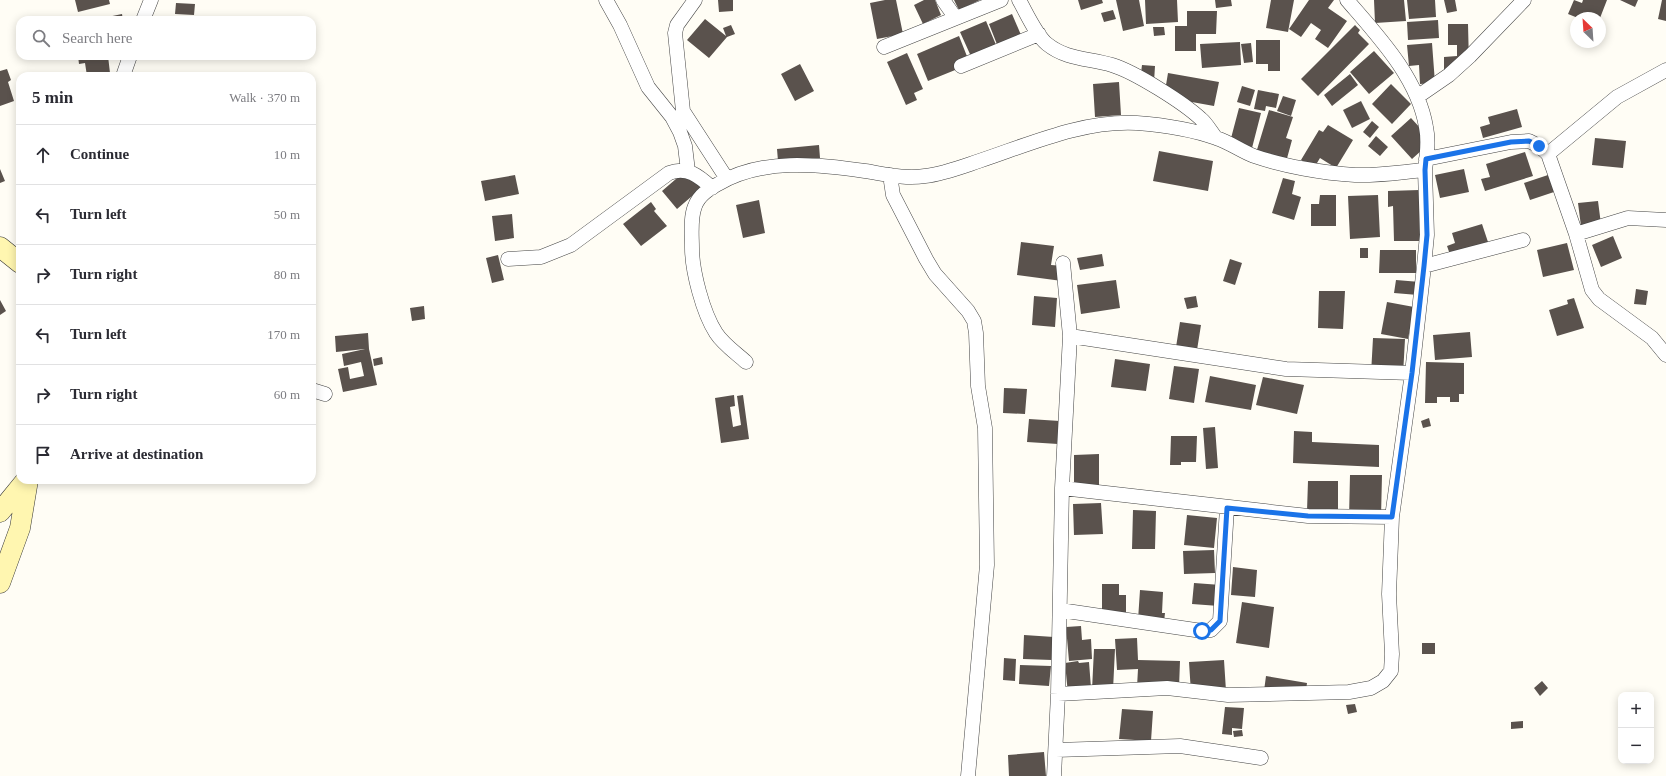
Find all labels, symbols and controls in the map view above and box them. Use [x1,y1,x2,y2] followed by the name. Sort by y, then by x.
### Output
[1570,12,1606,48] north arrow
[16,16,316,60] search box
[30,27,52,49] icon: search
[62,30,132,46] text: Search here
[32,88,73,107] text: 5 min
[229,90,300,105] text: Walk · 370 m
[1530,137,1548,155] route end
[32,144,54,166] icon: ahead
[70,146,129,162] text: Continue
[274,147,300,162] text: 10 m
[32,204,54,226] icon: left
[70,206,127,222] text: Turn left
[274,207,300,222] text: 50 m
[32,264,54,286] icon: right
[70,266,137,282] text: Turn right
[274,267,300,282] text: 80 m
[32,324,54,346] icon: left
[70,326,127,342] text: Turn left
[267,327,300,342] text: 170 m
[32,384,54,406] icon: right
[70,386,137,402] text: Turn right
[274,387,300,402] text: 60 m
[32,444,54,466] icon: arrive
[70,446,203,462] text: Arrive at destination
[1193,622,1211,640] route start
[1618,692,1654,764] map controls
[1618,692,1654,728] button: +
[1618,728,1654,764] button: −

